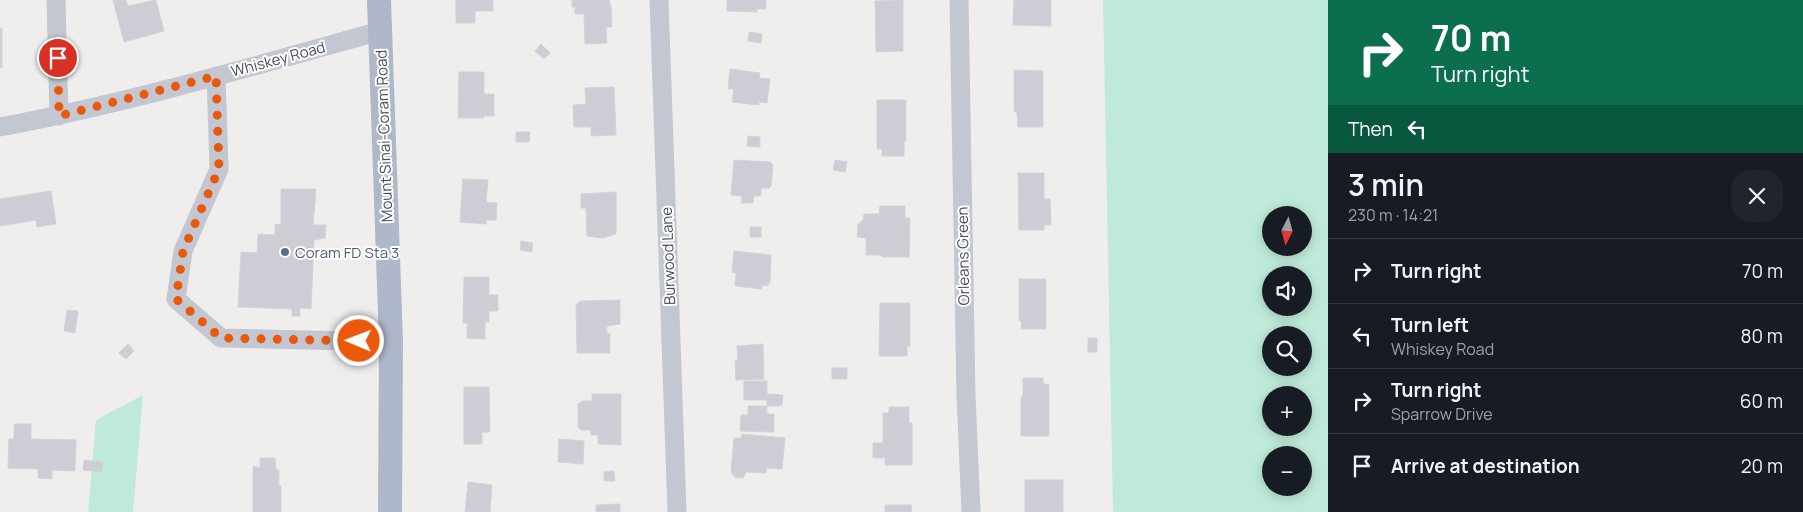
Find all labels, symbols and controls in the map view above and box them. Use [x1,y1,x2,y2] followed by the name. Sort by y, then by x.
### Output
[1431,14,1511,62] text: 70 m
[1348,20,1413,85] icon: right
[229,36,327,82] street label: Whiskey Road
[37,37,79,79] pin
[44,44,72,72] icon: arrive
[370,49,398,223] street label: Mount Sinai-Coram Road
[1431,59,1529,89] text: Turn right
[1403,115,1431,143] icon: left
[1348,116,1393,142] text: Then
[1348,164,1424,205] text: 3 min
[1731,170,1783,222] button: close
[1348,204,1438,226] text: 230 m · 14:21
[656,206,680,305] street label: Burwood Lane
[952,206,974,305] street label: Orleans Green
[1262,206,1312,256] north arrow
[1262,206,1312,496] map controls
[295,242,399,263] place label: Coram FD Sta 3
[279,246,291,258] marker: Coram FD Sta 3
[1348,257,1376,285] icon: right
[1391,258,1481,284] text: Turn right
[1742,258,1783,284] text: 70 m
[1262,266,1312,316] button: sound
[1391,312,1469,338] text: Turn left
[332,314,384,366] position arrow
[1348,322,1376,350] icon: left
[1740,323,1783,349] text: 80 m
[1262,326,1312,376] button: search
[1391,338,1494,360] text: Whiskey Road
[1391,377,1481,403] text: Turn right
[1262,386,1312,436] button: +
[1348,387,1376,415] icon: right
[1740,388,1783,414] text: 60 m
[1391,403,1493,425] text: Sparrow Drive
[1262,446,1312,496] button: −
[1348,452,1376,480] icon: arrive
[1391,453,1580,479] text: Arrive at destination
[1741,453,1783,479] text: 20 m

